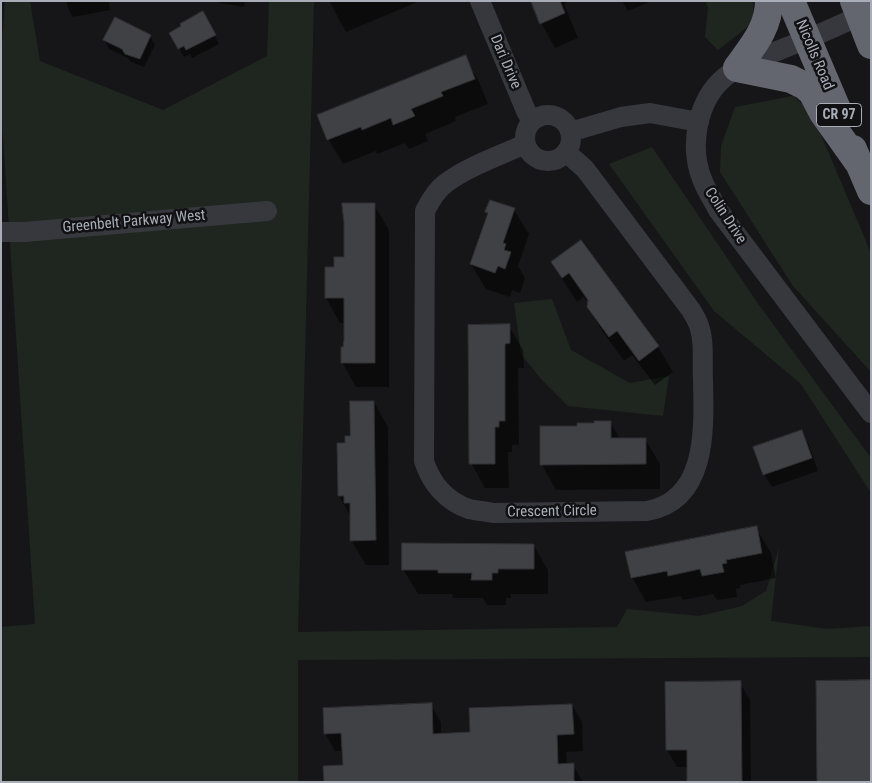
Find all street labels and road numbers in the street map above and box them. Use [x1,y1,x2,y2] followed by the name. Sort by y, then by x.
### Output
[791,17,837,93] street label: Nicolls Road
[486,32,524,92] street label: Dari Drive
[816,104,862,126] road number: CR 97
[700,184,750,248] street label: Colin Drive
[62,207,206,237] street label: Greenbelt Parkway West
[507,502,597,522] street label: Crescent Circle

